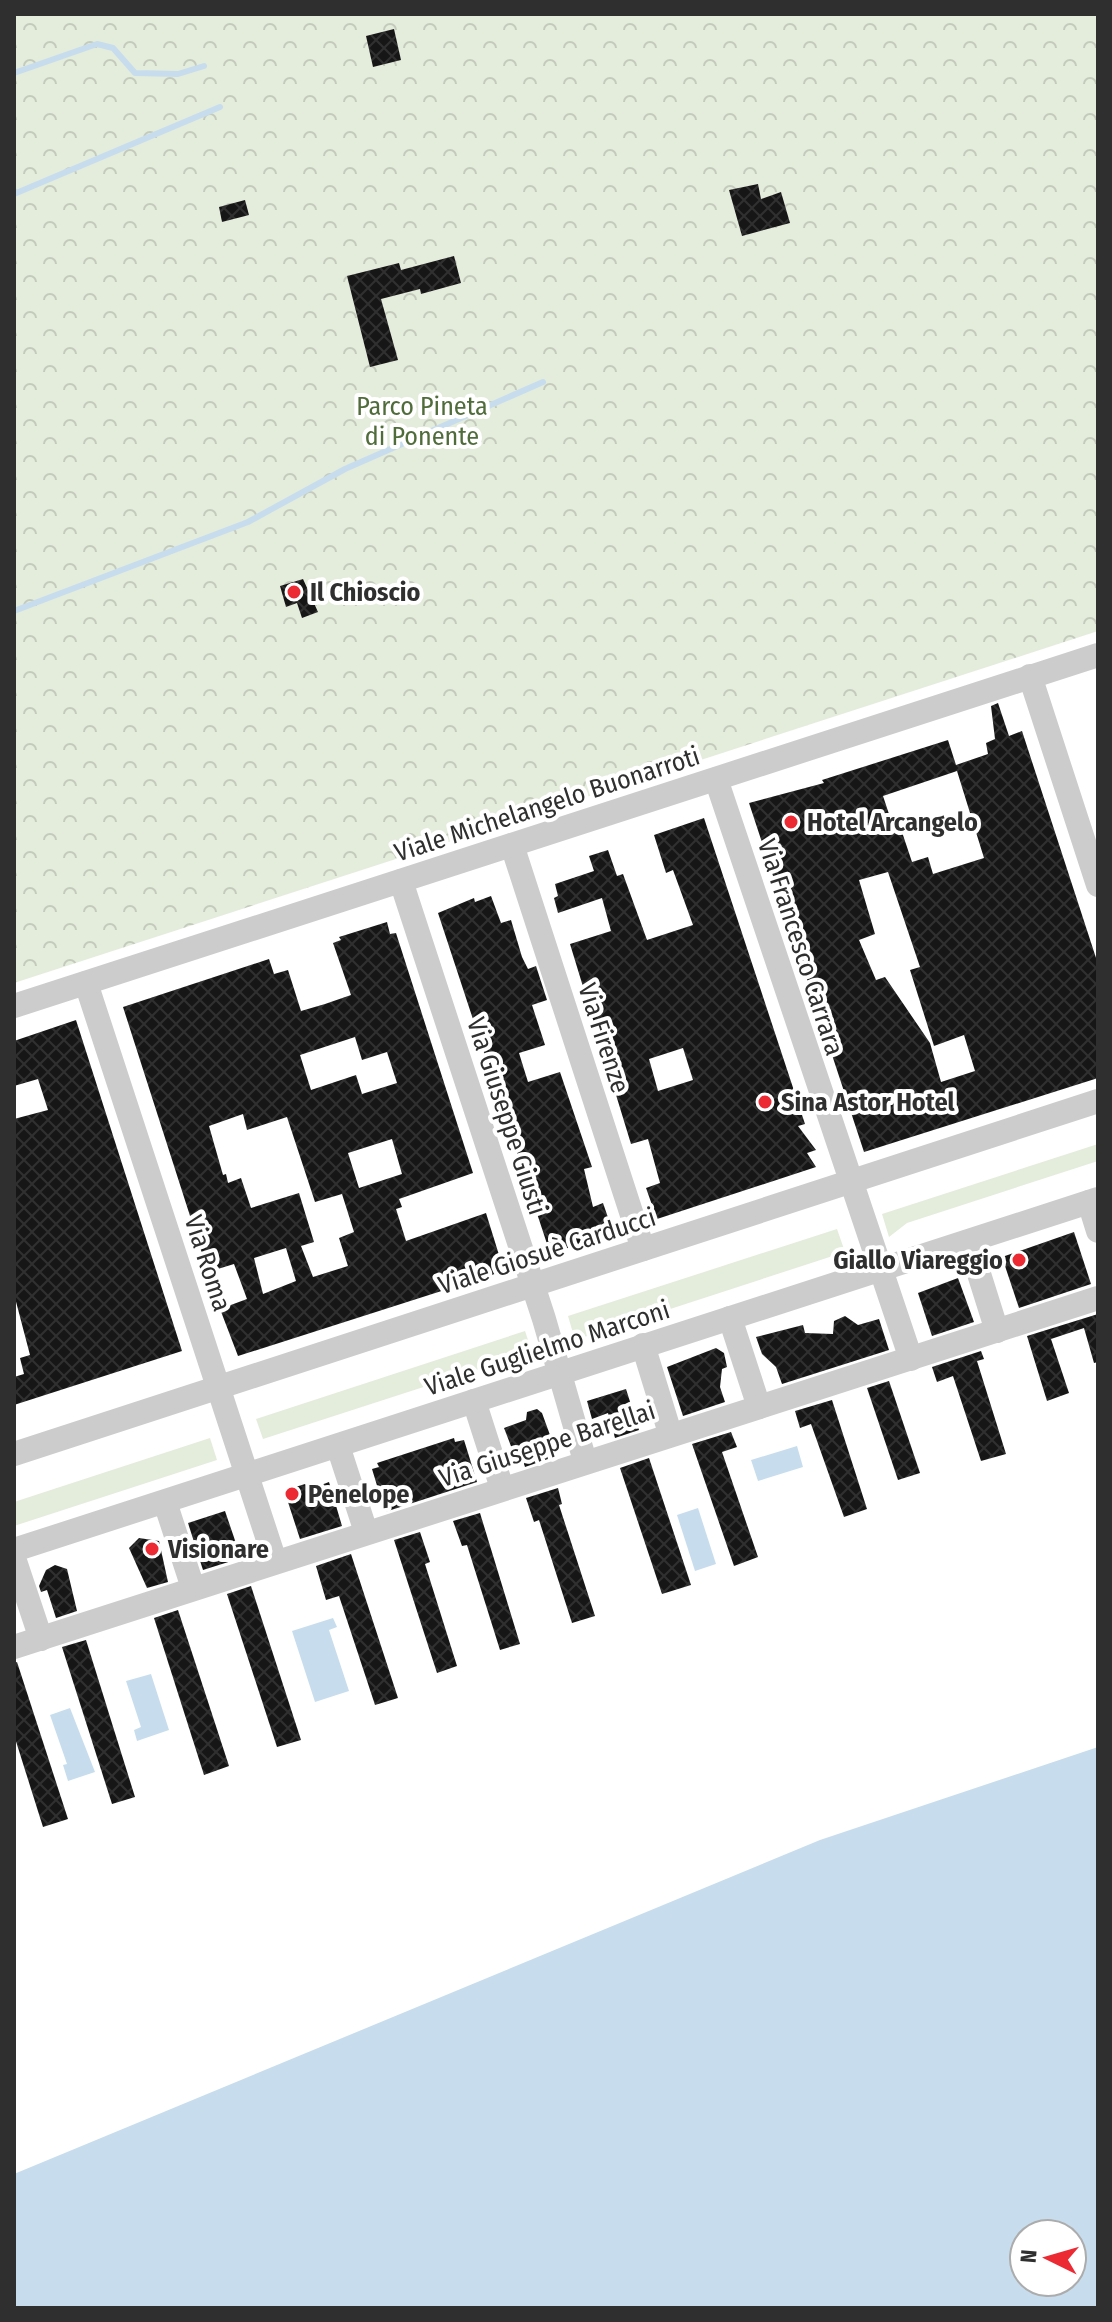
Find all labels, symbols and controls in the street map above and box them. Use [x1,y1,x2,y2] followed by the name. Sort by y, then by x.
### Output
[356,391,488,452] park label: Parco Pineta di Ponente
[310,577,421,608] place label: Il Chioscio
[285,583,303,601] marker: Il Chioscio
[391,740,704,869] street label: Viale Michelangelo Buonarroti
[807,807,978,838] place label: Hotel Arcangelo
[782,813,800,831] marker: Hotel Arcangelo
[751,835,850,1059] street label: Via Francesco Carrara
[571,979,636,1097] street label: Via Firenze
[460,1014,553,1219] street label: Via Giuseppe Giusti
[781,1087,956,1118] place label: Sina Astor Hotel
[756,1093,774,1111] marker: Sina Astor Hotel
[435,1202,660,1301] street label: Viale Giosuè Carducci
[178,1211,238,1315] street label: Via Roma
[833,1245,1003,1276] place label: Giallo Viareggio
[1010,1251,1028,1269] marker: Giallo Viareggio
[421,1294,674,1403] street label: Viale Guglielmo Marconi
[435,1395,659,1494] street label: Via Giuseppe Barellai
[308,1479,410,1510] place label: Penelope
[283,1485,301,1503] marker: Penelope
[167,1534,269,1565] place label: Visionare
[143,1540,161,1558] marker: Visionare
[1008,2218,1088,2298] north arrow
[1015,2249,1043,2264] text: N

